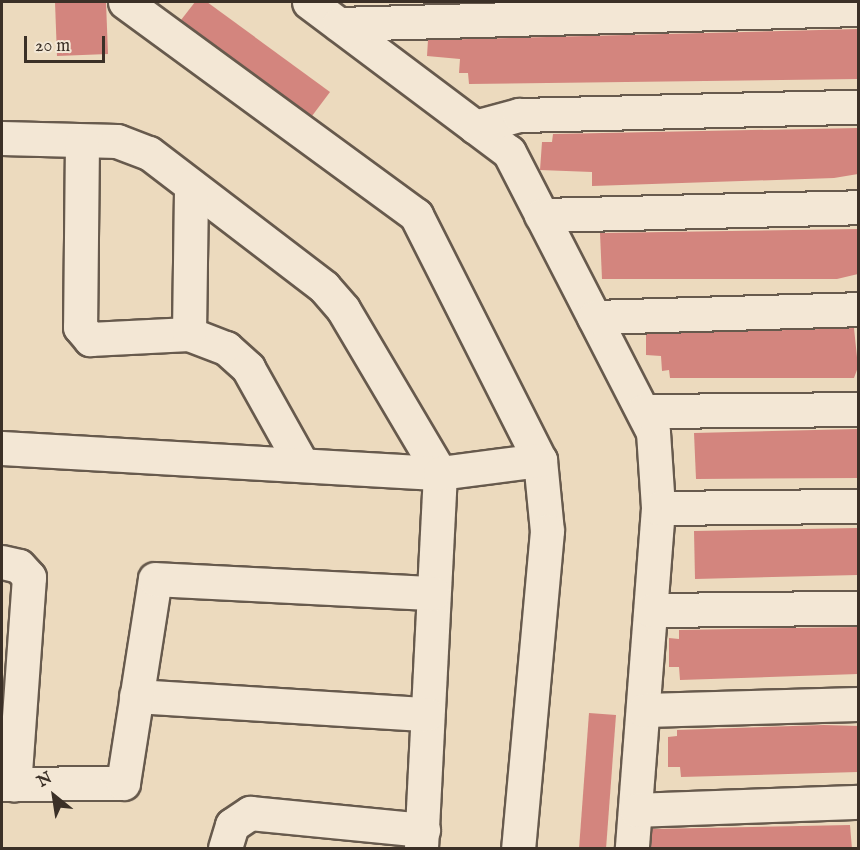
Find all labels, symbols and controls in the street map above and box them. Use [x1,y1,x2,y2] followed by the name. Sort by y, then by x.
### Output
[27,24,108,62] scale bar
[35,35,70,58] text: 20 m
[24,766,84,826] north arrow
[34,768,56,793] text: N

